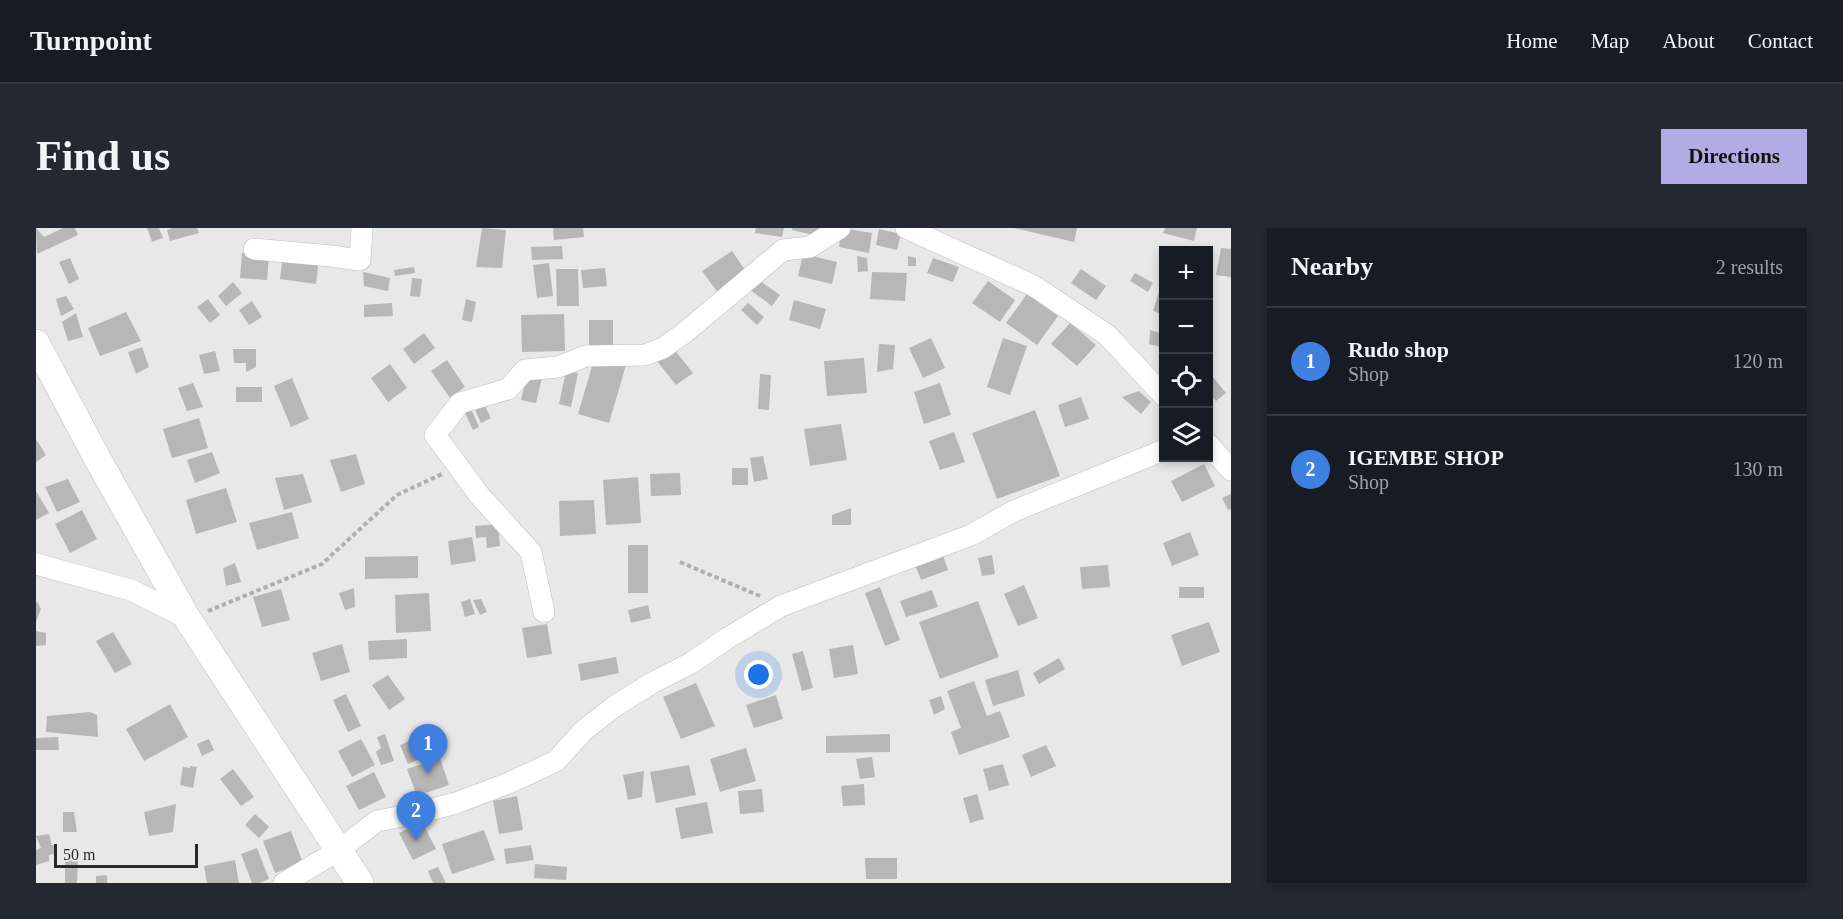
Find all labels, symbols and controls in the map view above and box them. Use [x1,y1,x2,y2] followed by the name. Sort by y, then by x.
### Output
[30,25,152,56] text: Turnpoint
[1506,29,1558,53] text: Home
[1591,29,1629,53] text: Map
[1662,29,1715,53] text: About
[1748,29,1813,53] text: Contact
[1661,129,1807,184] button: Directions
[36,133,170,179] text: Find us
[1159,246,1213,462] map controls
[1159,246,1213,300] button: +
[1291,252,1373,281] text: Nearby
[1716,256,1783,278] text: 2 results
[1159,300,1213,354] button: −
[1348,337,1449,362] text: Rudo shop
[1306,350,1316,372] text: 1
[1732,350,1783,372] text: 120 m
[1159,354,1213,408] button: locate
[1348,363,1389,385] text: Shop
[1159,408,1213,462] button: layers
[1348,445,1504,470] text: IGEMBE SHOP
[1306,458,1316,480] text: 2
[1732,458,1783,480] text: 130 m
[1348,471,1389,493] text: Shop
[744,660,773,689] your location
[408,724,448,774] pin: 1
[396,792,436,841] pin: 2
[54,841,198,868] scale bar
[63,846,95,863] text: 50 m

